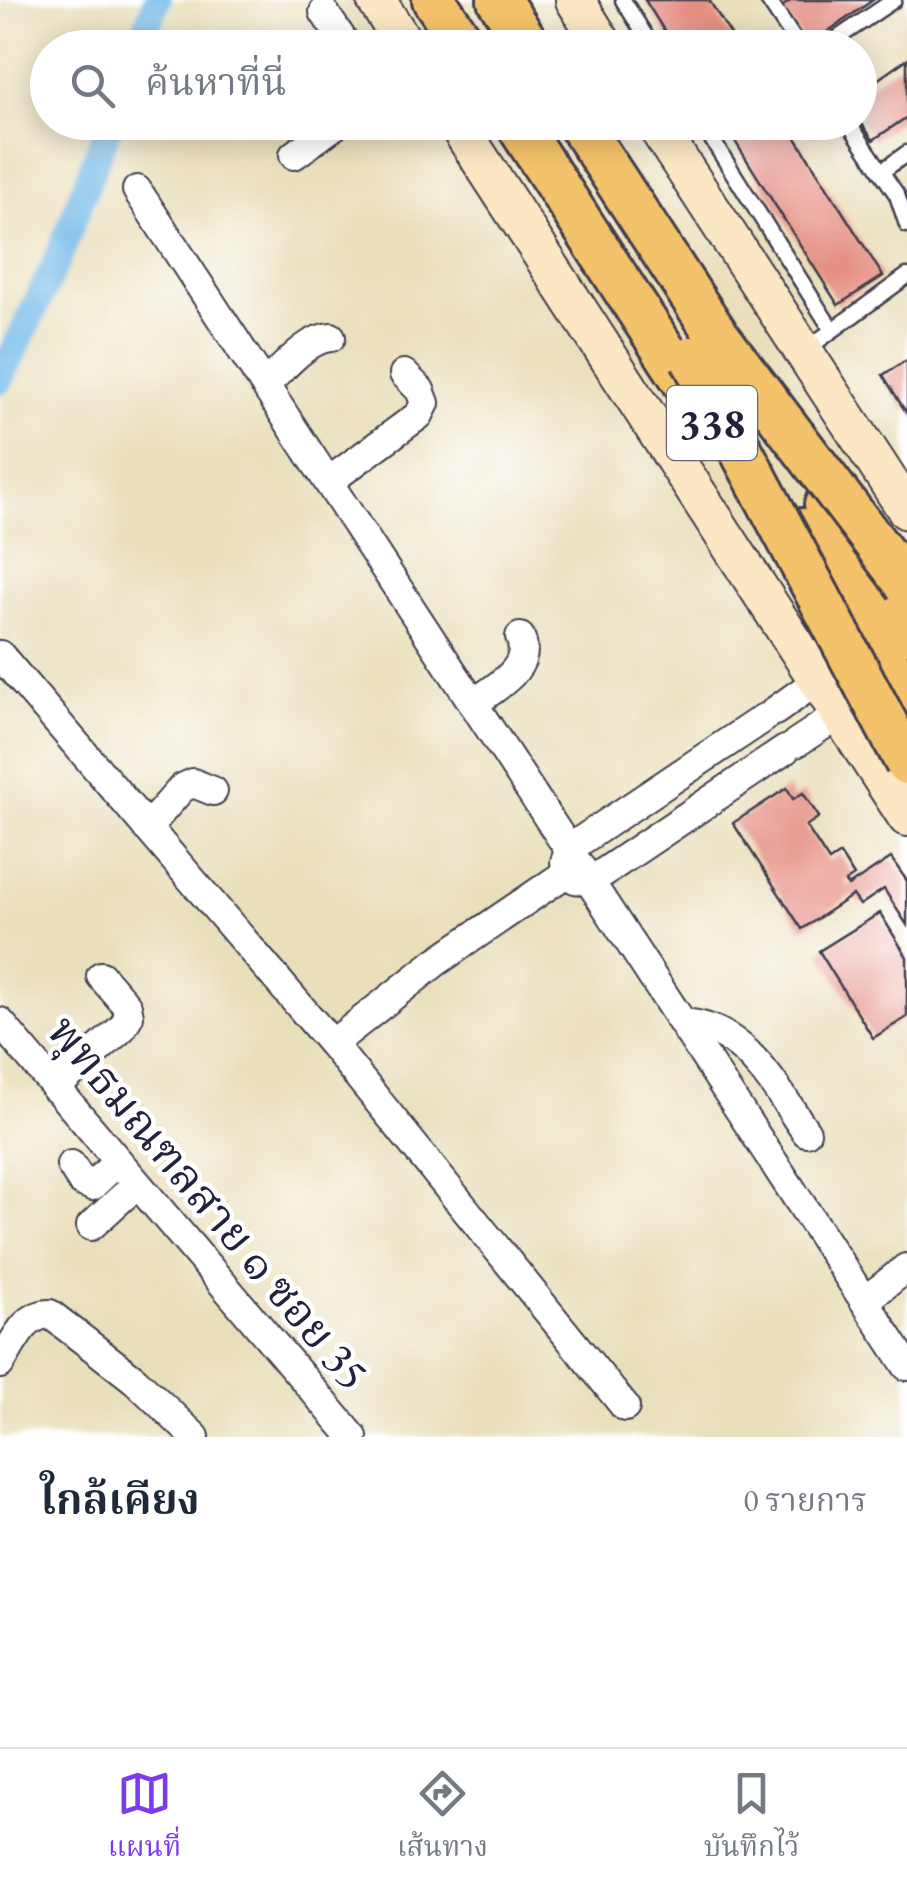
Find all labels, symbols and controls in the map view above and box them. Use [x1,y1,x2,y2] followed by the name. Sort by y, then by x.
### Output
[30,30,877,140] search box
[145,57,286,106] text: ค้นหาที่นี่
[65,58,120,113] icon: search
[667,386,757,460] road number: 338
[36,1003,382,1401] street label: พุทธมณฑลสาย ๑ ซอย 35
[40,1472,200,1527] text: ใกล้เคียง
[743,1479,867,1521] text: 0 รายการ
[108,1766,181,1871] tab: แผนที่
[397,1766,488,1871] tab: เส้นทาง
[704,1766,799,1871] tab: บันทึกไว้

